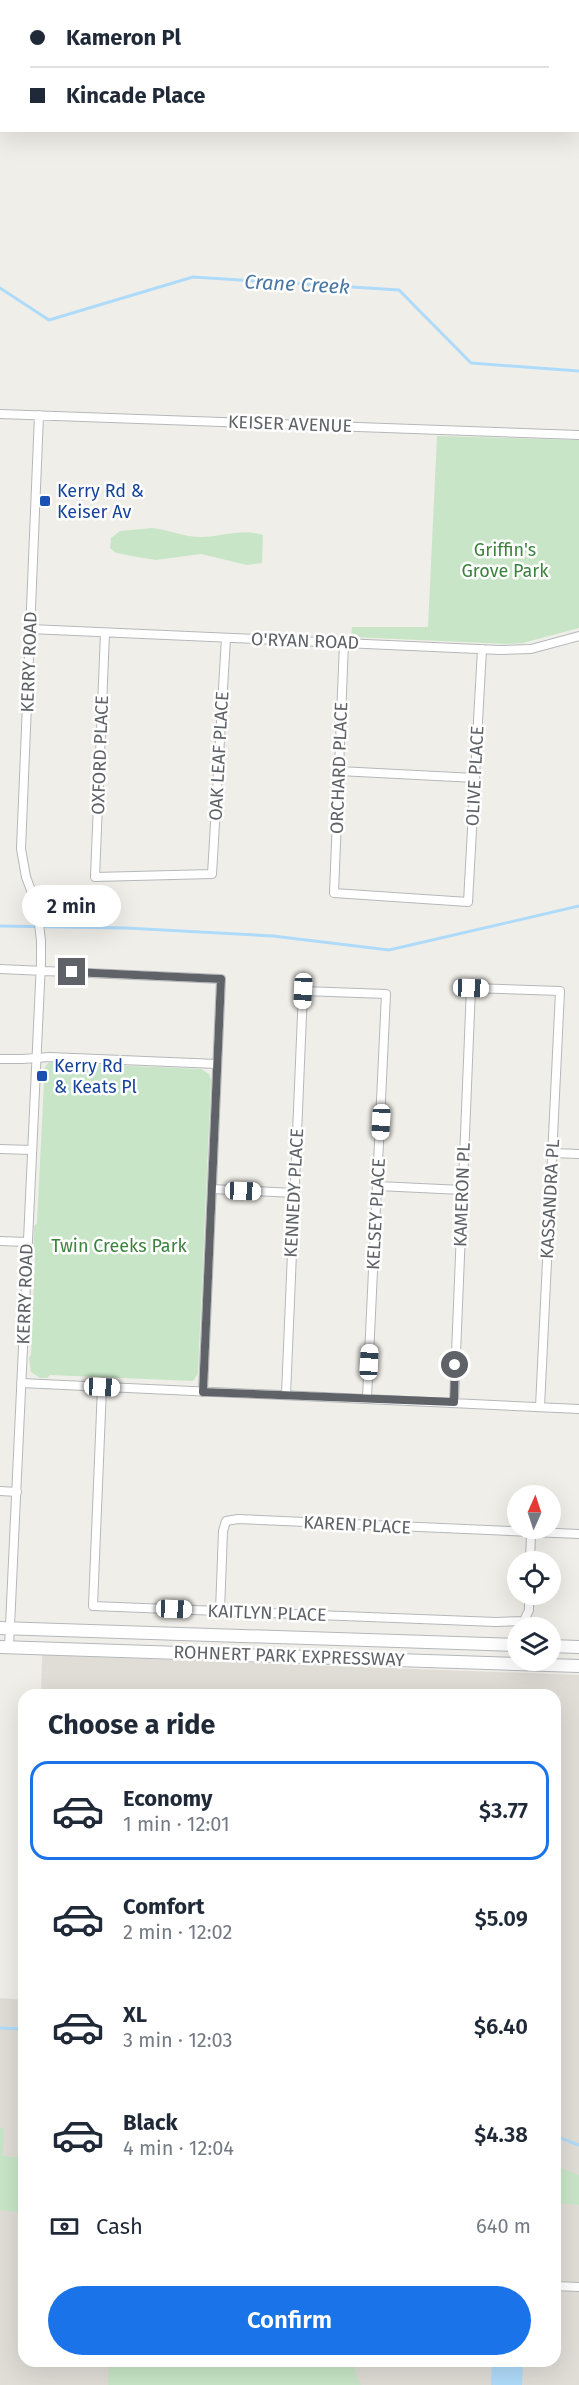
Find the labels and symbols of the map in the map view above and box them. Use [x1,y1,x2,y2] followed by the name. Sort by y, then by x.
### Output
[244,269,350,299] water label: Crane Creek
[228,411,352,437] street label: KEISER AVENUE
[57,480,144,523] place label: Kerry Rd & Keiser Av
[38,494,52,508] marker: Kerry Rd & Keiser Av
[462,539,549,582] park label: Griffin's Grove Park
[16,611,42,713] street label: KERRY ROAD
[251,628,359,654] street label: O'RYAN ROAD
[205,691,233,821] street label: OAK LEAF PLACE
[87,695,113,815] street label: OXFORD PLACE
[326,701,352,835] street label: ORCHARD PLACE
[461,725,489,827] street label: OLIVE PLACE
[22,885,122,927] callout: 2 min
[58,958,85,985] route end
[293,973,313,1009] car
[453,978,489,998] car
[54,1055,137,1098] place label: Kerry Rd & Keats Pl
[35,1069,49,1083] marker: Kerry Rd & Keats Pl
[371,1104,391,1140] car
[280,1128,308,1258] street label: KENNEDY PLACE
[536,1139,564,1259] street label: KASSANDRA PL
[449,1143,475,1247] street label: KAMERON PL
[362,1157,390,1271] street label: KELSEY PLACE
[225,1181,261,1201] car
[51,1235,188,1257] park label: Twin Creeks Park
[12,1243,38,1345] street label: KERRY ROAD
[359,1344,379,1380] car
[441,1351,468,1378] route start
[84,1377,120,1397] car
[507,1485,561,1539] north arrow
[303,1511,411,1539] street label: KAREN PLACE
[156,1599,192,1619] car
[207,1600,327,1626] street label: KAITLYN PLACE
[173,1641,405,1671] street label: ROHNERT PARK EXPRESSWAY

